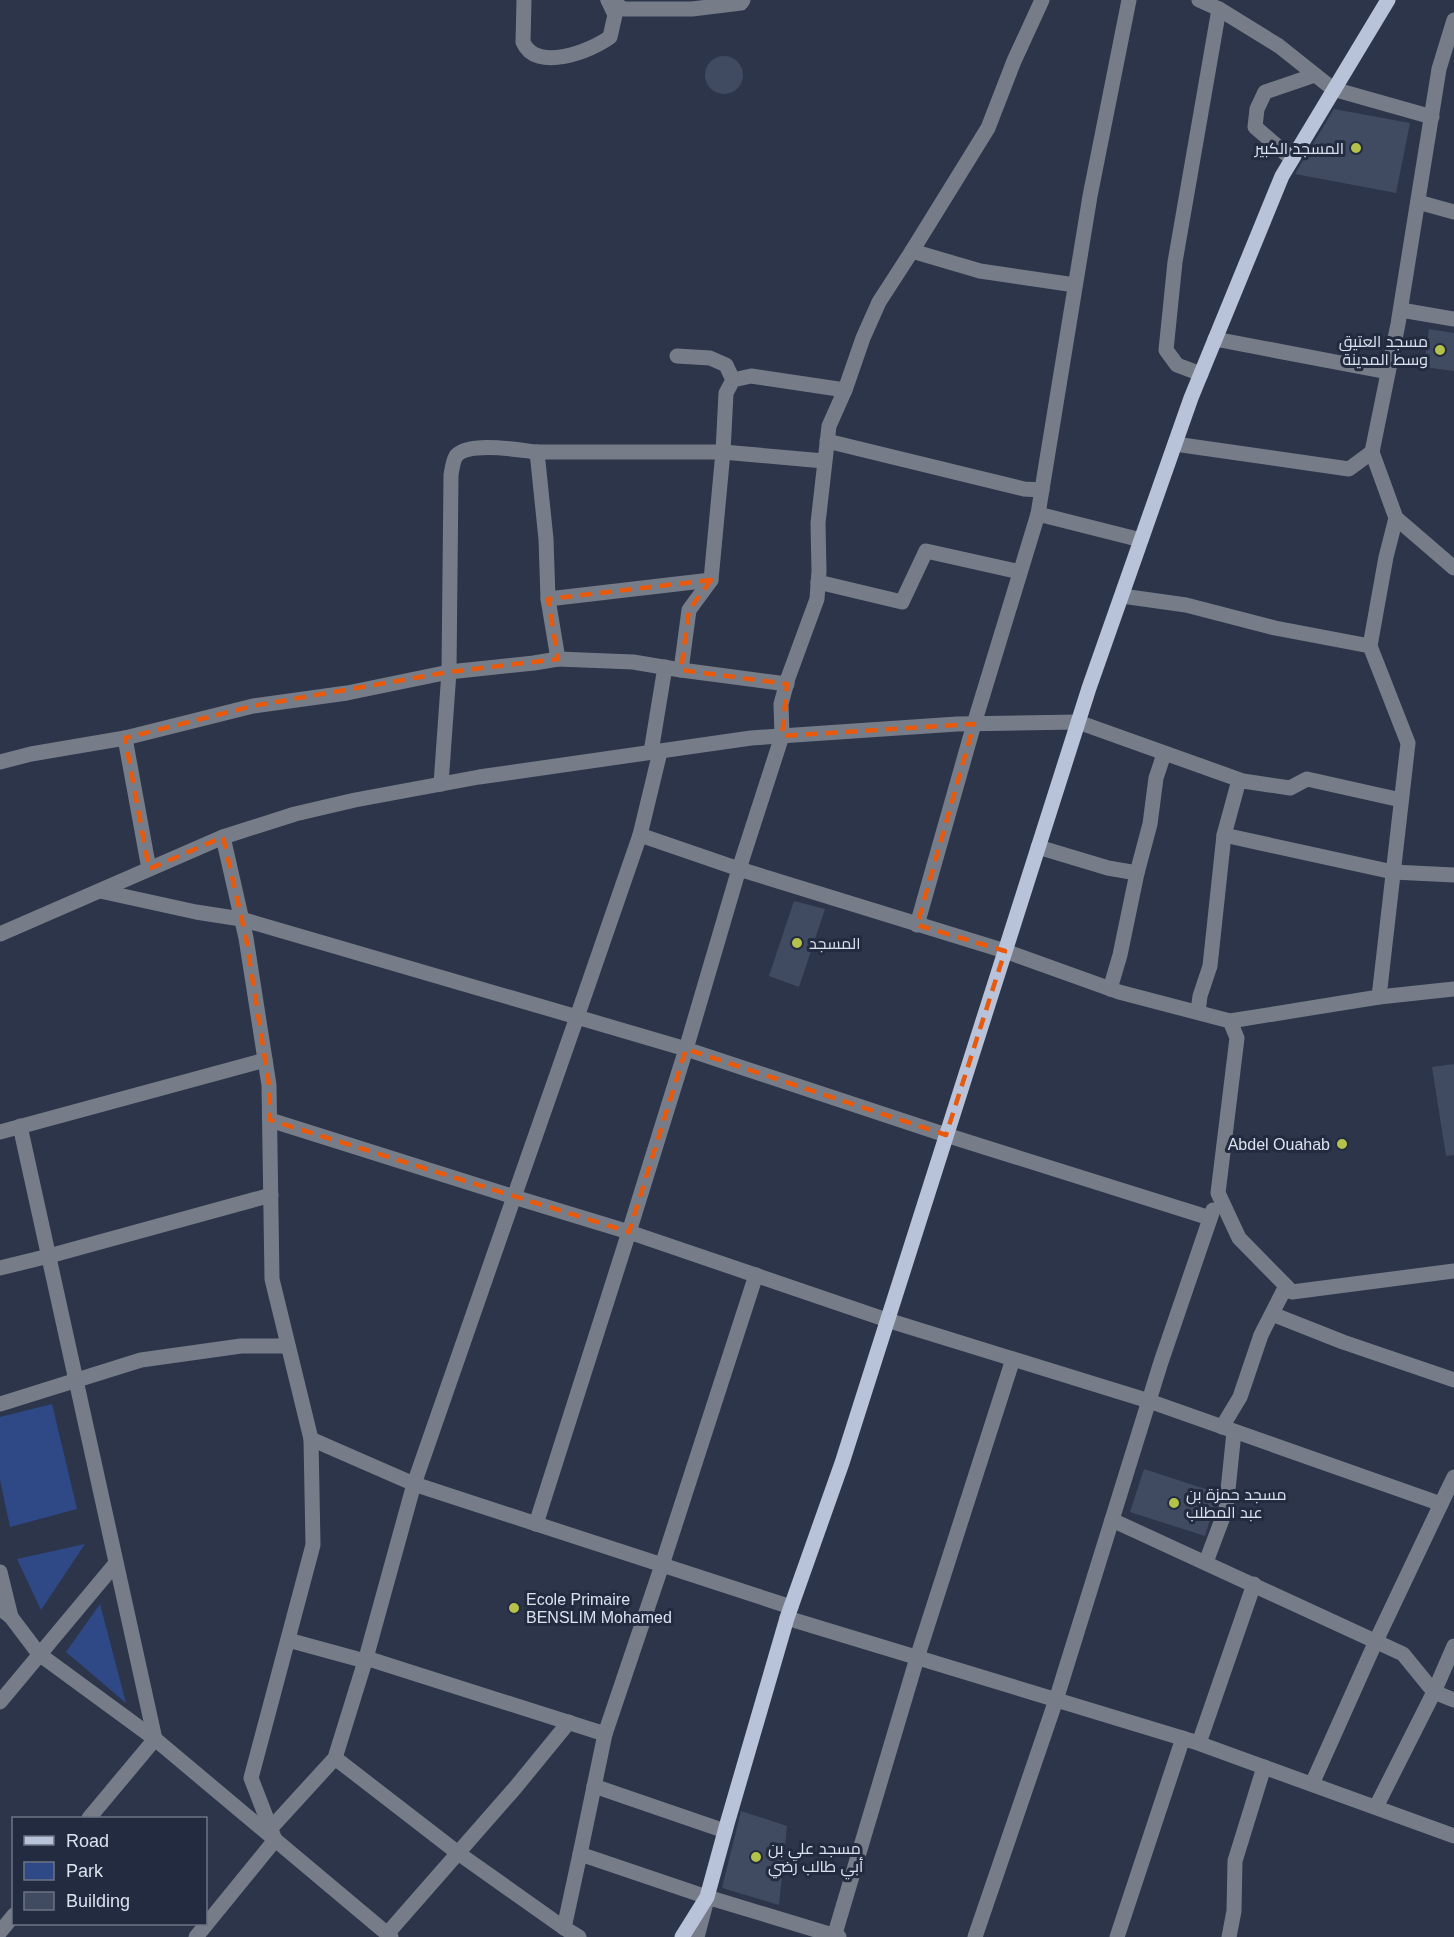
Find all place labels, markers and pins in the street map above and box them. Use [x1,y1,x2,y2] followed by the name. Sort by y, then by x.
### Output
[1254,140,1344,158] place label: المسجد الكبير
[1349,141,1363,155] marker: المسجد الكبير
[1339,333,1428,369] place label: مسجد العتيق وسط المدينة
[1433,343,1447,357] marker: مسجد العتيق وسط المدينة
[809,935,860,953] place label: المسجد
[790,936,804,950] marker: المسجد
[1228,1136,1330,1153] place label: Abdel Ouahab
[1335,1137,1349,1151] marker: Abdel Ouahab
[1186,1486,1286,1522] place label: مسجد حمزة بن عبد المطلب
[1167,1496,1181,1510] marker: مسجد حمزة بن عبد المطلب
[526,1591,672,1626] place label: Ecole Primaire BENSLIM Mohamed
[507,1601,521,1615] marker: Ecole Primaire BENSLIM Mohamed
[768,1840,863,1880] place label: مسجد علي بن أبي طالب رضي
[749,1850,763,1864] marker: مسجد علي بن أبي طالب رضي

